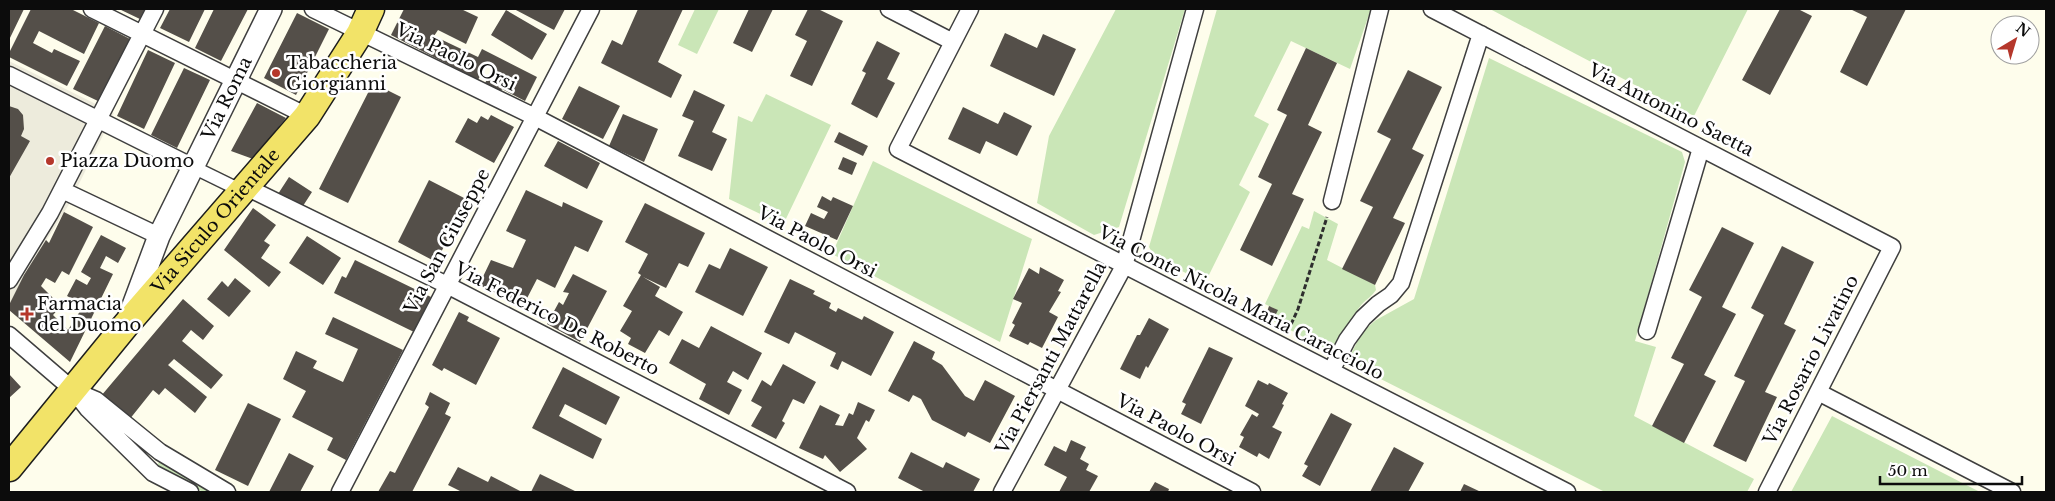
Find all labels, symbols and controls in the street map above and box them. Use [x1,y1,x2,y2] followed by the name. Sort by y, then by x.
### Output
[1990,15,2040,65] north arrow
[391,18,520,96] street label: Via Paolo Orsi
[2012,19,2034,41] text: N
[286,52,397,95] place label: Tabaccheria Giorgianni
[197,53,257,145] street label: Via Roma
[1584,58,1757,161] street label: Via Antonino Saetta
[270,67,282,79] marker: Tabaccheria Giorgianni
[146,144,285,299] street label: Via Siculo Orientale
[60,150,194,172] place label: Piazza Duomo
[44,155,56,167] marker: Piazza Duomo
[399,165,495,318] street label: Via San Giuseppe
[753,201,880,283] street label: Via Paolo Orsi
[1094,221,1387,385] street label: Via Conte Nicola Maria Caracciolo
[450,257,663,380] street label: Via Federico De Roberto
[990,258,1111,459] street label: Via Piersanti Mattarella
[1758,271,1863,449] street label: Via Rosario Livatino
[37,293,141,336] place label: Farmacia del Duomo
[21,308,33,320] marker: Farmacia del Duomo
[1112,389,1239,471] street label: Via Paolo Orsi
[1880,454,2022,486] scale bar
[1888,461,1928,480] text: 50 m

